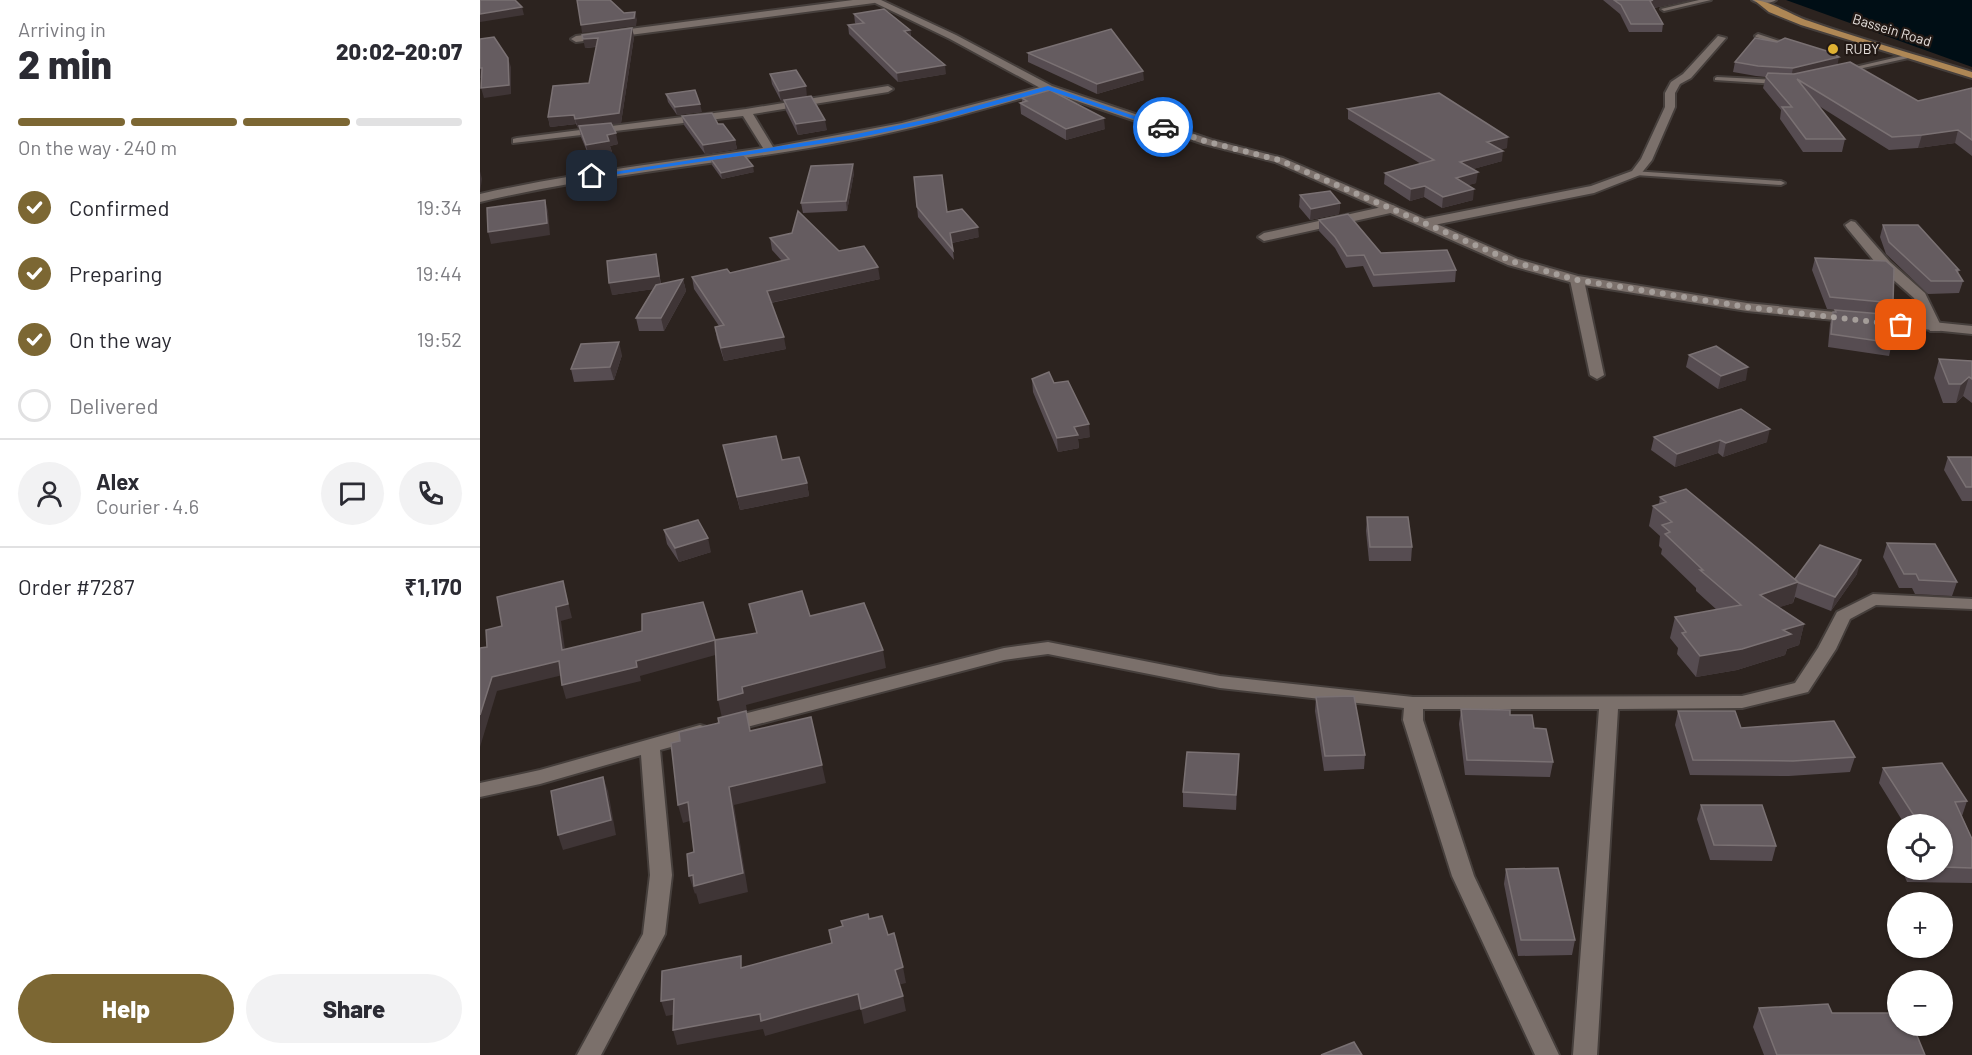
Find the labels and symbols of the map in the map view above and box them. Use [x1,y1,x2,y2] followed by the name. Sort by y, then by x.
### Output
[1851,9,1934,50] street label: Bassein Road
[1845,40,1879,57] place label: RUBY
[1826,42,1840,56] marker: RUBY
[1133,97,1193,157] courier
[566,150,617,201] pin
[1875,299,1926,350] pin

